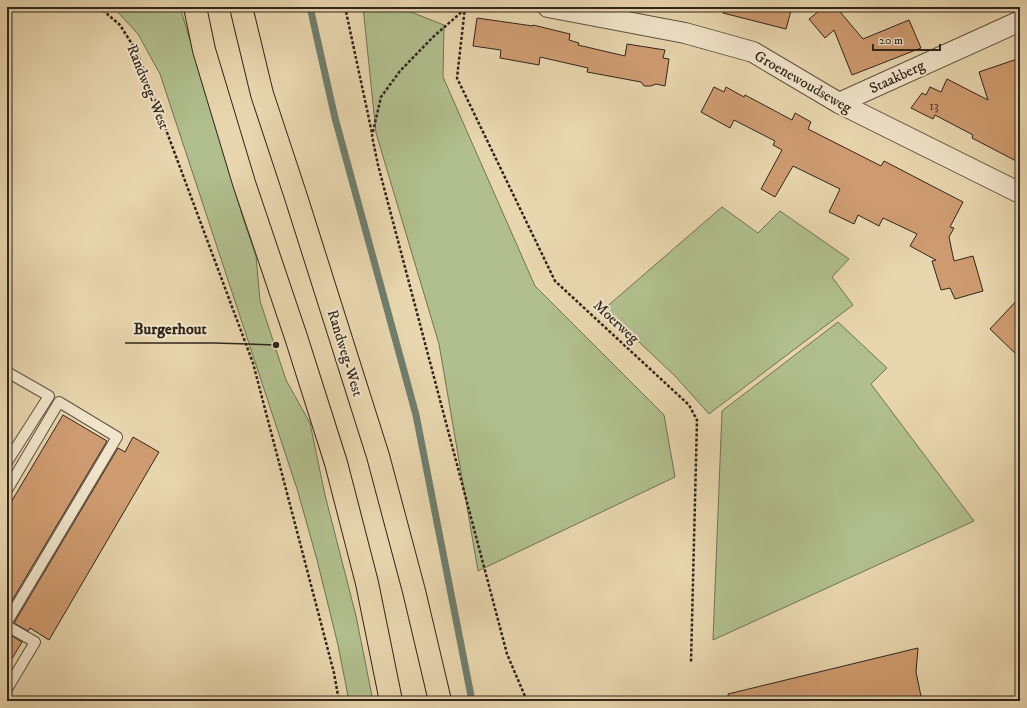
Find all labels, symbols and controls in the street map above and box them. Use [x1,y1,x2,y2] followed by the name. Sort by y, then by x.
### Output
[873,26,940,52] scale bar
[879,33,903,48] text: 20 m
[122,42,174,132] street label: Randweg-West
[751,46,856,118] street label: Groenewoudseweg
[866,56,928,98] street label: Staakberg
[929,98,939,114] house number: 13
[589,296,643,348] street label: Moerweg
[323,307,367,399] street label: Randweg-West
[125,315,214,343] callout: Burgerhout
[133,319,207,339] text: Burgerhout

